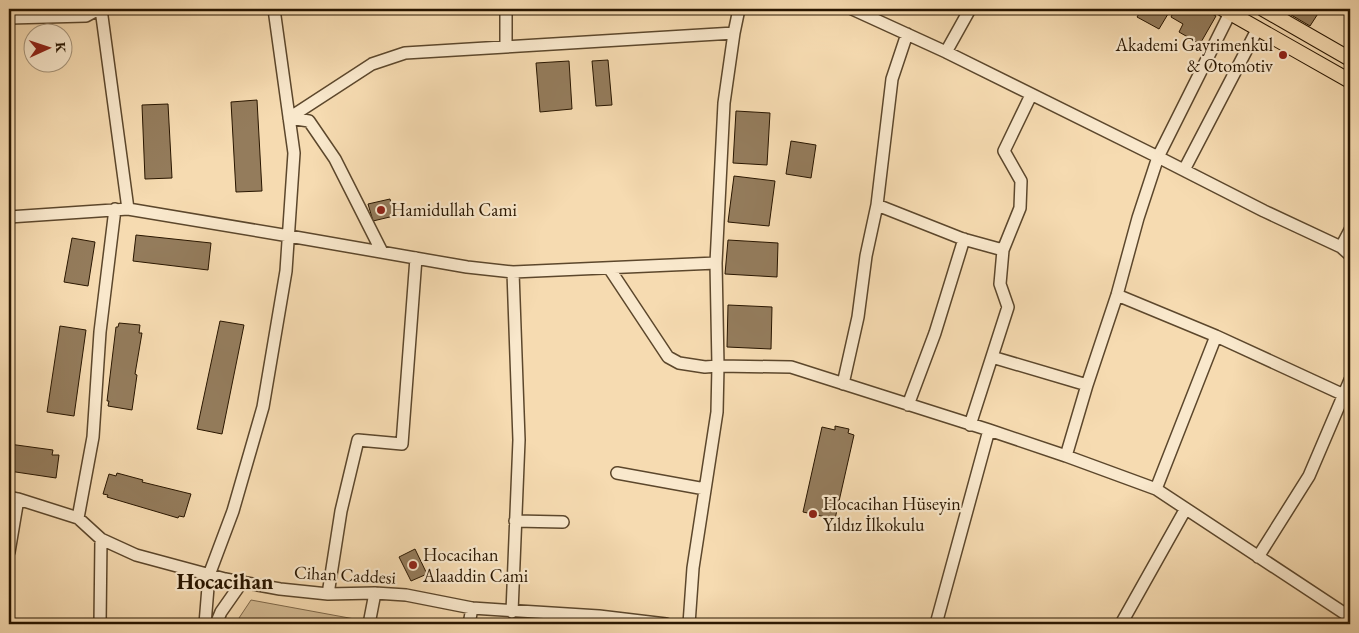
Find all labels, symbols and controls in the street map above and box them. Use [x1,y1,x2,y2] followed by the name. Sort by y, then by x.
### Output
[22,22,72,72] north arrow
[1115,33,1273,77] place label: Akademi Gayrimenkul & Otomotiv
[52,42,70,53] text: K
[1277,49,1289,61] marker: Akademi Gayrimenkul & Otomotiv
[391,198,517,221] place label: Hamidullah Cami
[375,204,387,216] marker: Hamidullah Cami
[823,492,961,536] place label: Hocacihan Hüseyin Yıldız İlkokulu
[807,508,819,520] marker: Hocacihan Hüseyin Yıldız İlkokulu
[422,543,529,587] place label: Hocacihan Alaaddin Cami
[407,559,419,571] marker: Hocacihan Alaaddin Cami
[293,560,397,589] street label: Cihan Caddesi
[177,567,274,596] district label: Hocacihan

